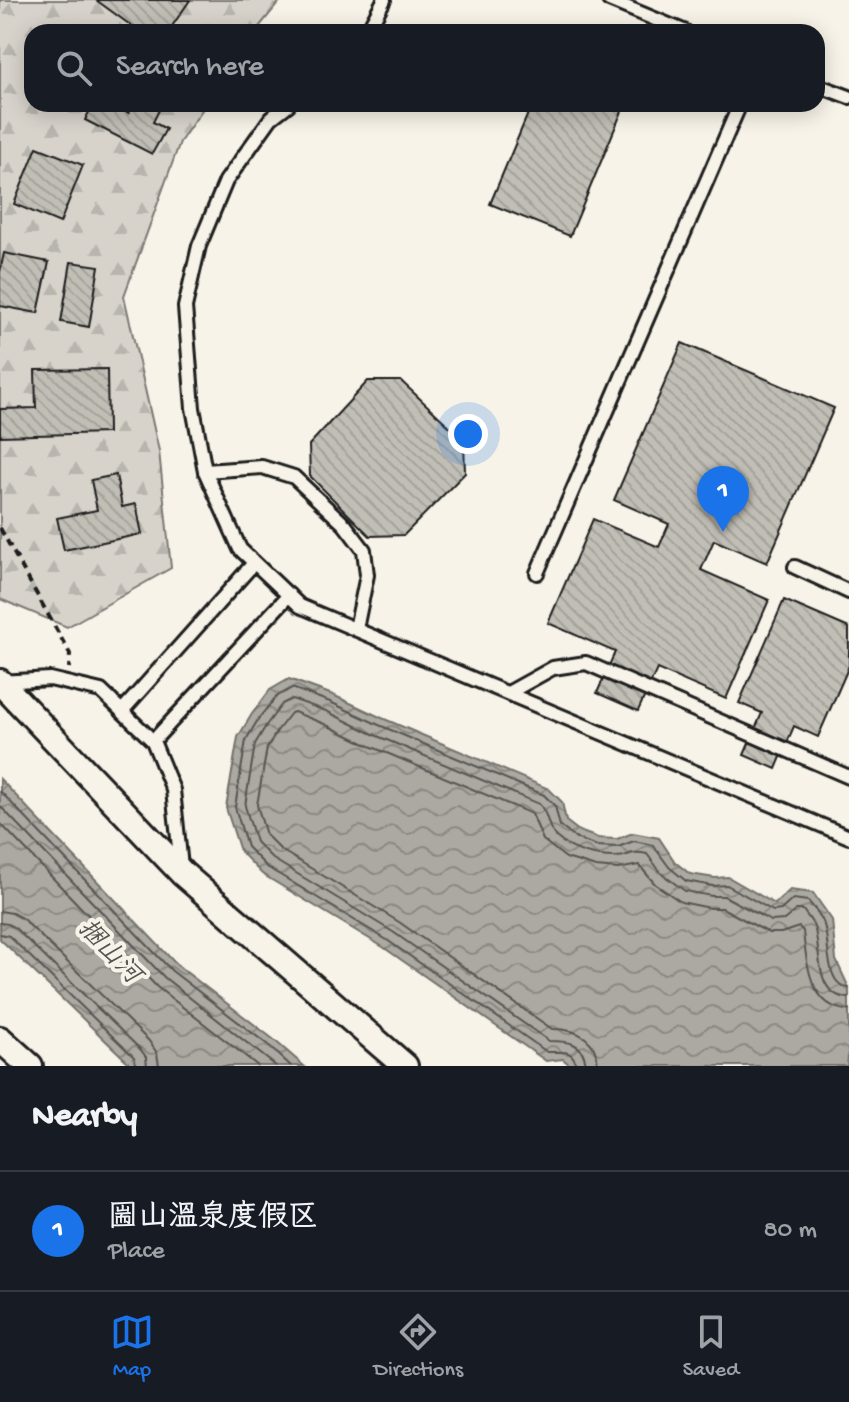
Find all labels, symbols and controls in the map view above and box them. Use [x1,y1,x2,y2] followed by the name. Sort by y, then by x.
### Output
[24,24,825,112] search box
[52,46,96,90] icon: search
[116,51,264,86] text: Search here
[448,414,488,454] your location
[697,466,749,532] pin: 1
[70,914,149,995] water label: 捆山河
[32,1098,137,1138] text: Nearby
[108,1202,318,1237] text: 圌山温泉度假区
[53,1216,63,1247] text: 1
[763,1216,817,1247] text: 80 m
[108,1237,165,1268] text: Place
[110,1310,154,1384] tab: Map
[374,1310,463,1384] tab: Directions
[683,1310,739,1384] tab: Saved

